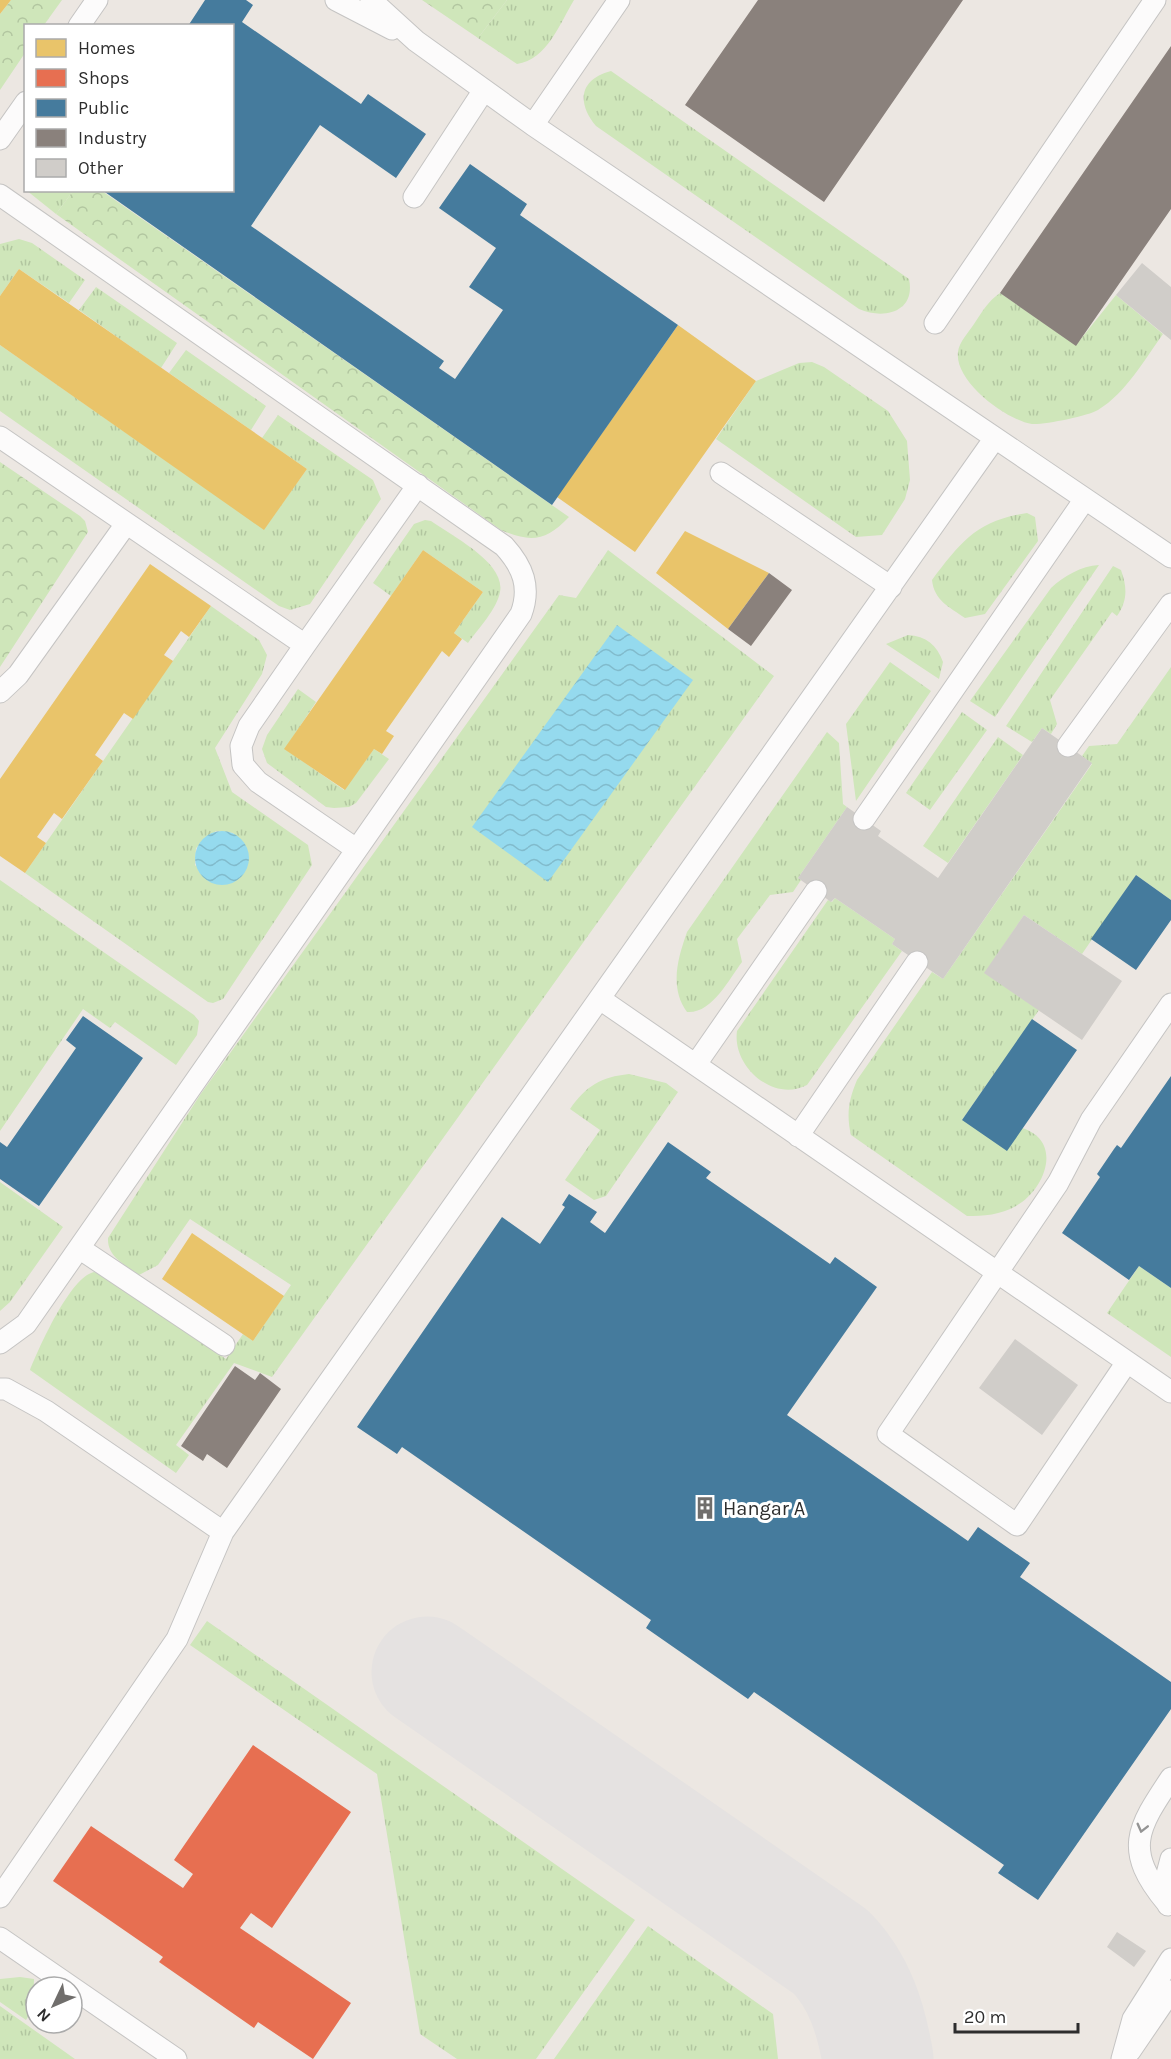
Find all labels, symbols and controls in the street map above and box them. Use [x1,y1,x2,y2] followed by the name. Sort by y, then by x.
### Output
[24,24,234,192] legend
[78,37,135,59] text: Homes
[78,67,130,89] text: Shops
[78,97,129,119] text: Public
[78,127,147,149] text: Industry
[78,157,123,179] text: Other
[692,1495,718,1521] building icon: Hangar A
[723,1497,805,1520] place label: Hangar A
[1137,1823,1150,1833] one-way arrow
[24,1975,84,2035] north arrow
[955,1996,1078,2034] scale bar
[33,2004,54,2026] text: N
[964,2006,1006,2028] text: 20 m

